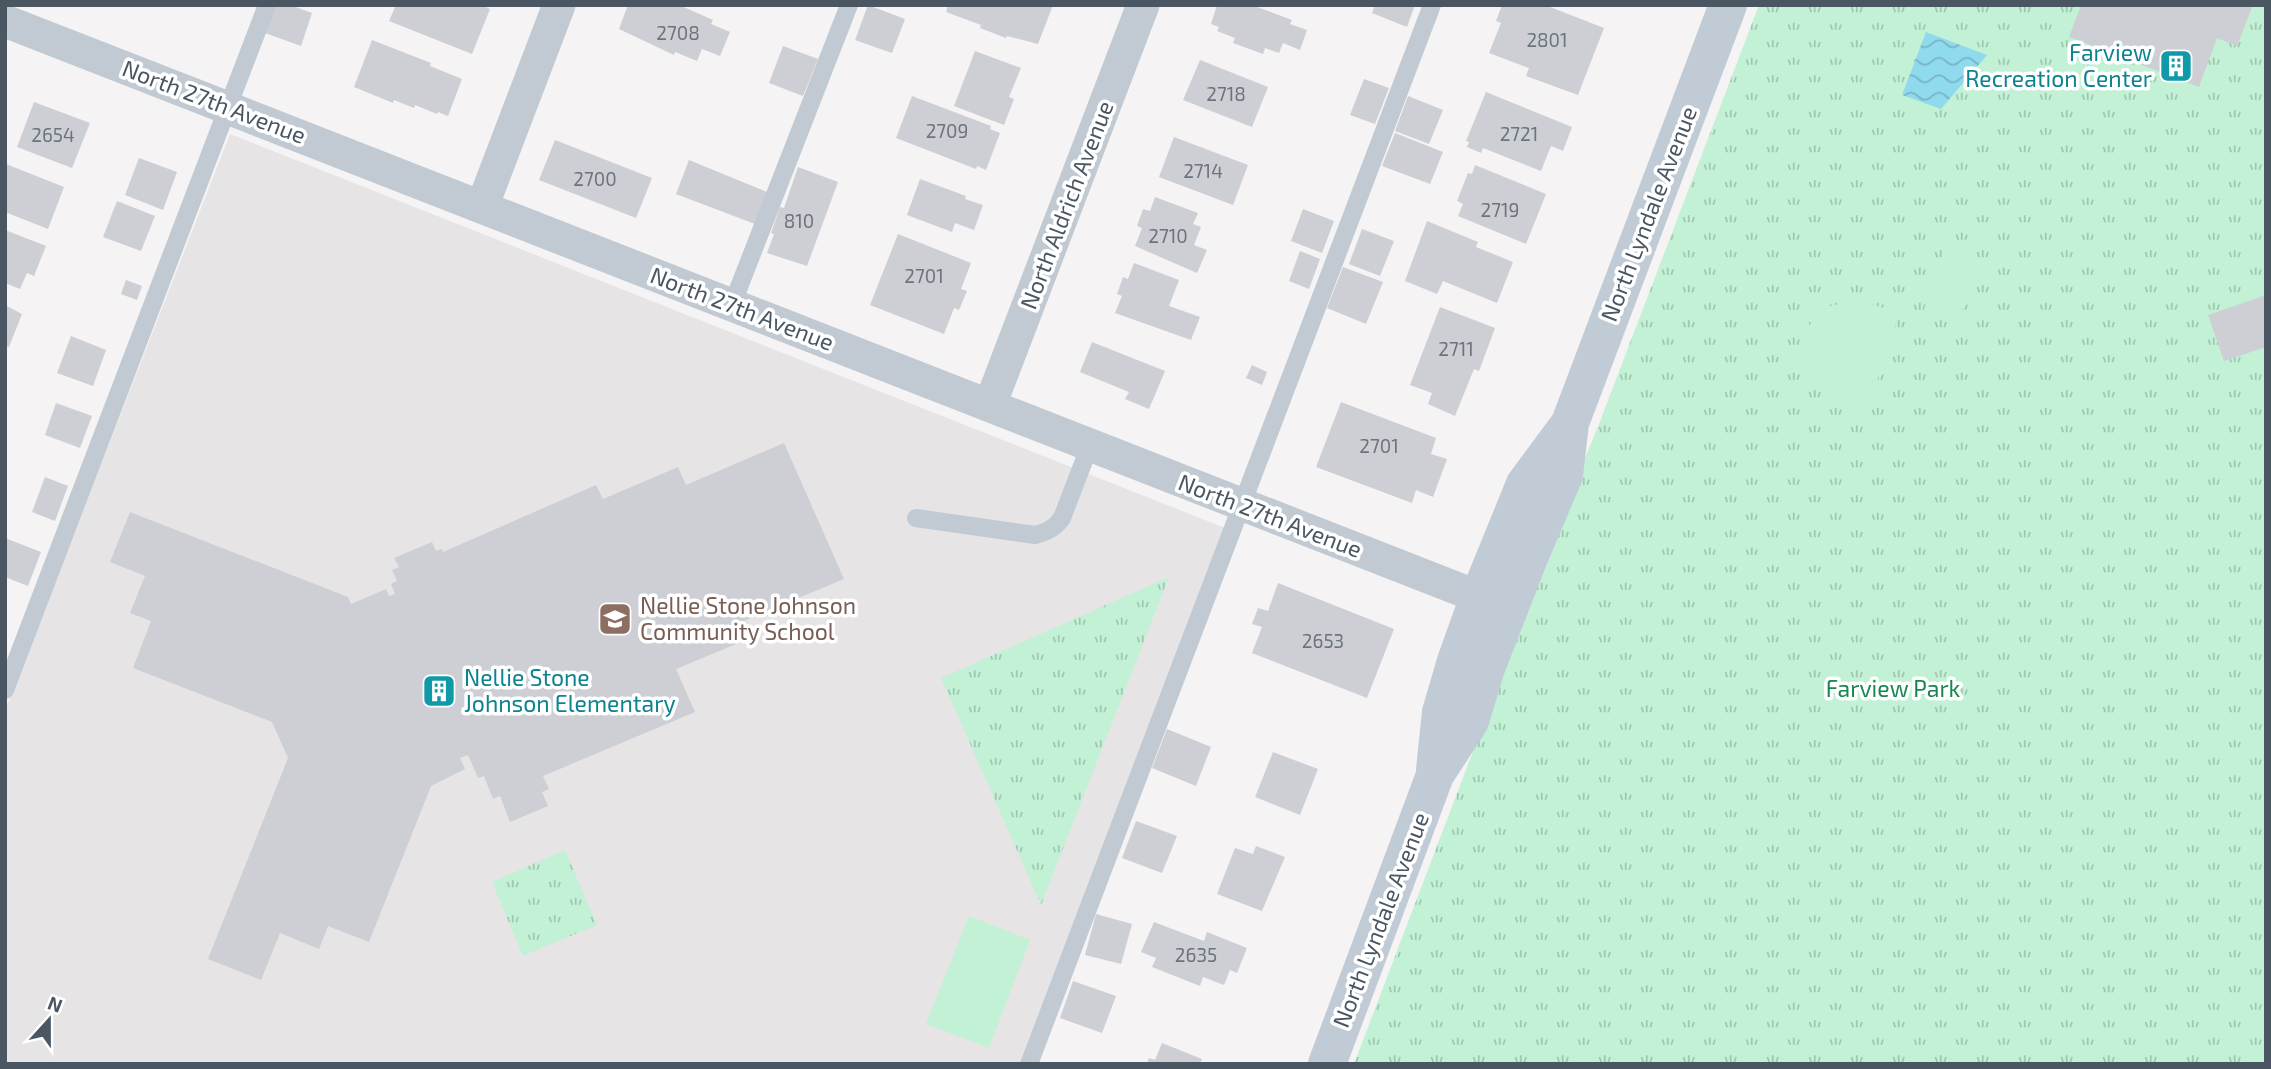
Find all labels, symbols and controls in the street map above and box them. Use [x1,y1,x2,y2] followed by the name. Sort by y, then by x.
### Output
[656,21,700,44] house number: 2708
[1526,28,1568,51] house number: 2801
[1965,38,2152,92] place label: Farview Recreation Center
[2157,47,2195,85] building icon: Farview Recreation Center
[119,53,310,149] street label: North 27th Avenue
[1206,82,1246,105] house number: 2718
[1013,97,1119,313] street label: North Aldrich Avenue
[1594,102,1702,325] street label: North Lyndale Avenue
[926,119,968,142] house number: 2709
[1500,122,1538,145] house number: 2721
[31,123,75,146] house number: 2654
[1183,159,1223,182] house number: 2714
[573,167,617,190] house number: 2700
[1481,198,1519,221] house number: 2719
[784,209,814,232] house number: 810
[1148,224,1188,247] house number: 2710
[647,260,838,356] street label: North 27th Avenue
[904,264,944,287] house number: 2701
[1438,337,1474,360] house number: 2711
[1359,434,1399,457] house number: 2701
[1175,467,1366,563] street label: North 27th Avenue
[640,591,856,645] place label: Nellie Stone Johnson Community School
[596,600,634,638] school or university icon: Nellie Stone Johnson Community School
[1302,629,1344,652] house number: 2653
[464,663,676,717] place label: Nellie Stone Johnson Elementary
[420,672,458,710] building icon: Nellie Stone Johnson Elementary
[1826,674,1961,702] park label: Farview Park
[1326,808,1434,1031] street label: North Lyndale Avenue
[1175,943,1217,966] house number: 2635
[14,985,84,1055] north arrow
[45,990,66,1017] text: N

